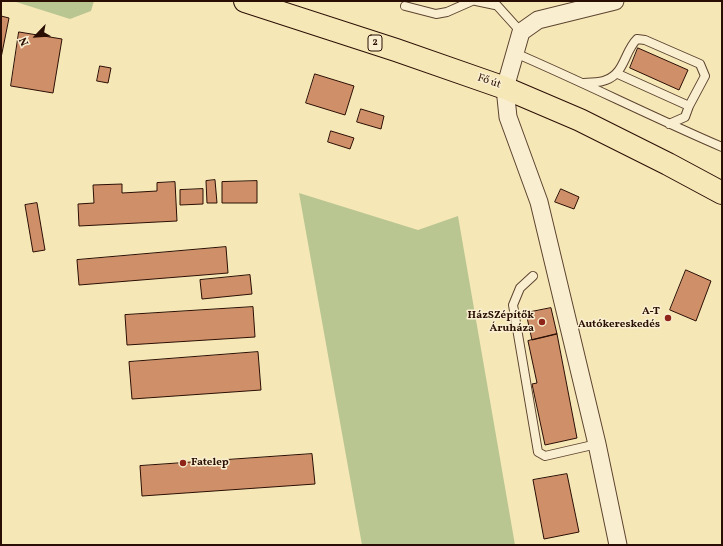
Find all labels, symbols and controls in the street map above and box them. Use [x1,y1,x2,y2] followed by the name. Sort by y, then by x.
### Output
[16,16,56,56] north arrow
[16,34,33,48] text: N
[368,35,382,51] road number: 2
[476,72,502,92] street label: Fő út
[578,305,660,331] place label: A-T Autókereskedés
[468,309,534,335] place label: HázSZépítők Áruháza
[663,313,673,323] marker: A-T Autókereskedés
[537,317,547,327] marker: HázSZépítők Áruháza
[191,456,229,470] place label: Fatelep
[178,458,188,468] marker: Fatelep

